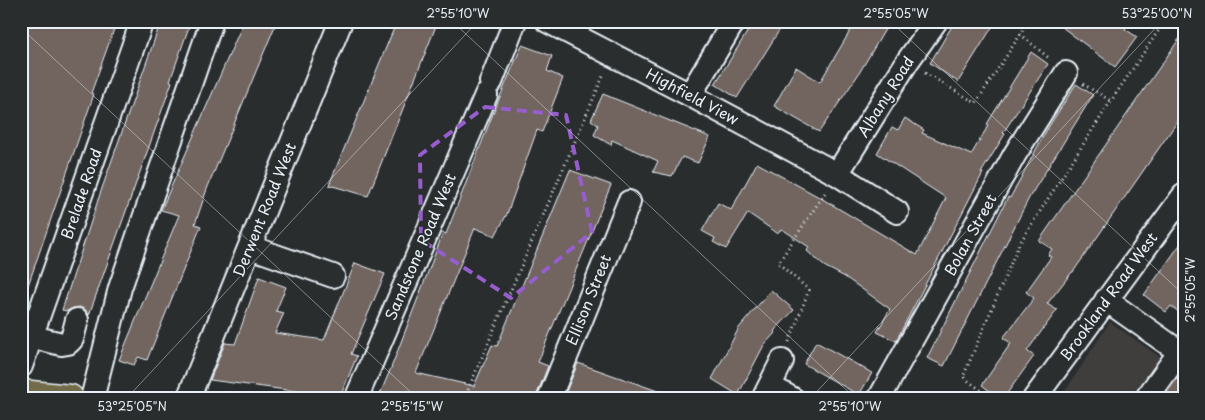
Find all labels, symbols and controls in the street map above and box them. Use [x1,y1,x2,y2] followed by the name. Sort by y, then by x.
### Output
[427,4,490,22] text: 2°55'10"W
[864,4,929,22] text: 2°55'05"W
[1122,4,1192,22] text: 53°25'00"N
[851,51,919,141] street label: Albany Road
[642,62,744,130] street label: Highfield View
[226,139,301,280] street label: Derwent Road West
[54,145,107,242] street label: Brelade Road
[378,169,461,324] street label: Sandstone Road West
[938,189,1002,279] street label: Bolan Street
[1053,227,1162,365] street label: Brookland Road West
[559,251,616,348] street label: Ellison Street
[1181,257,1199,322] text: 2°55'05"W
[97,397,167,415] text: 53°25'05"N
[381,397,444,415] text: 2°55'15"W
[819,397,882,415] text: 2°55'10"W

